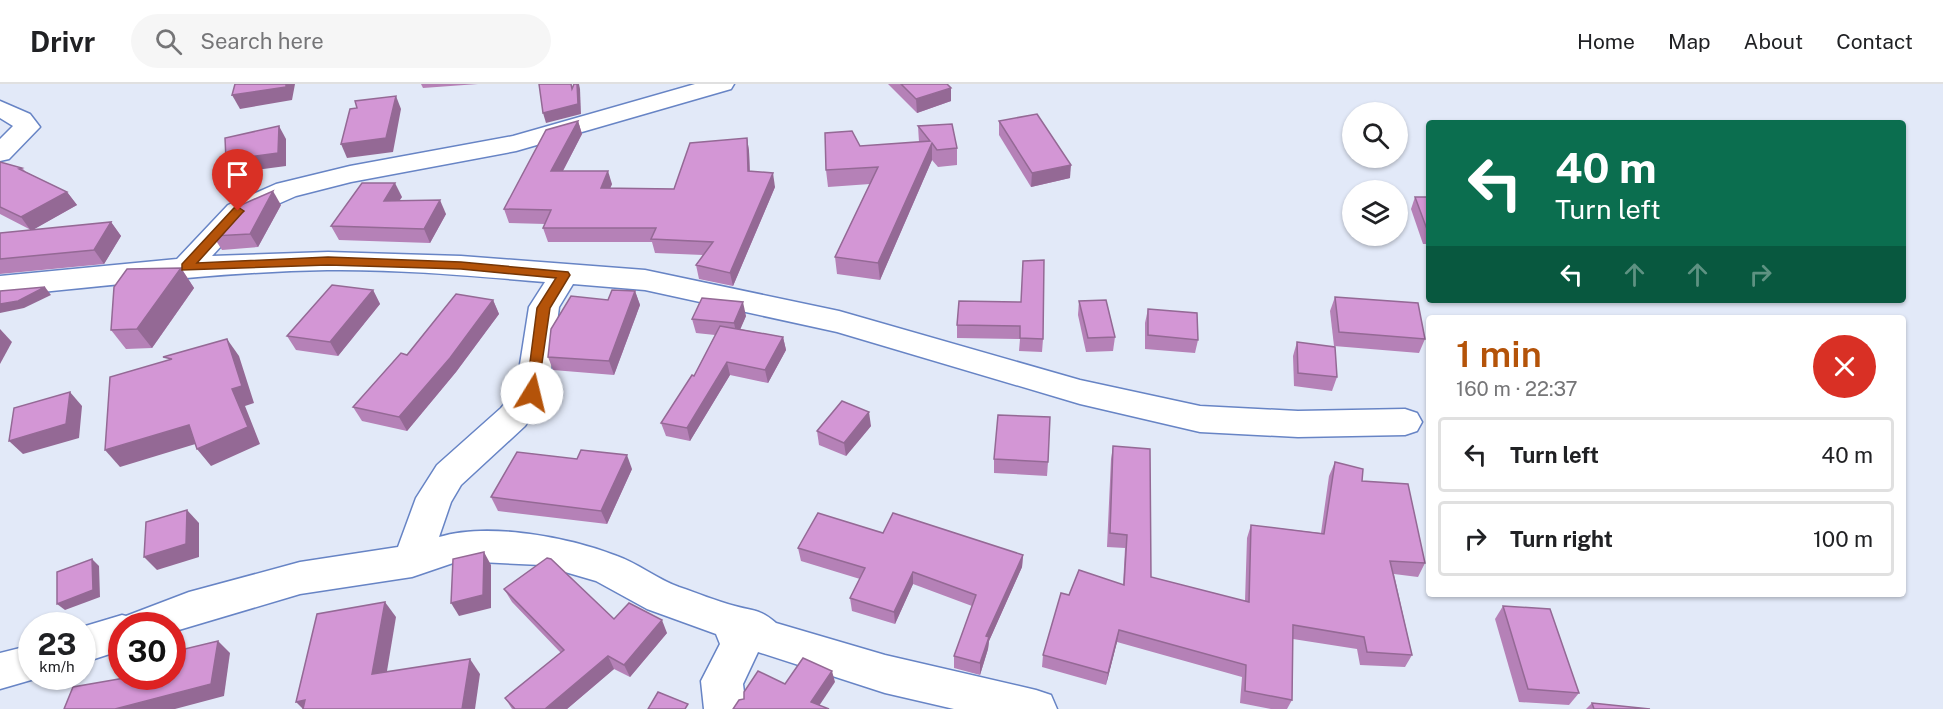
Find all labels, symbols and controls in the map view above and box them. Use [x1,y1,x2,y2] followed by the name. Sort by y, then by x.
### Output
[131,14,551,68] search box
[30,25,95,58] text: Drivr
[152,25,185,58] icon: search
[200,28,324,54] text: Search here
[1577,29,1635,54] text: Home
[1668,29,1711,54] text: Map
[1744,29,1803,54] text: About
[1836,29,1913,54] text: Contact
[1342,102,1408,246] map controls
[1342,102,1408,168] button: search
[1555,143,1657,192] text: 40 m
[1456,144,1534,222] icon: left
[212,149,263,211] pin
[221,158,254,191] icon: arrive
[1342,180,1408,246] button: layers
[1555,193,1661,225] text: Turn left
[1555,258,1588,291] icon: left
[1618,258,1651,291] icon: ahead
[1681,258,1714,291] icon: ahead
[1744,258,1777,291] icon: right
[1456,333,1542,375] text: 1 min
[1813,335,1876,398] button: close
[500,361,564,425] position arrow
[1456,377,1578,401] text: 160 m · 22:37
[1459,438,1492,471] icon: left
[1510,442,1599,468] text: Turn left
[1821,442,1873,468] text: 40 m
[1459,522,1492,555] icon: right
[1510,526,1613,552] text: Turn right
[1813,526,1873,552] text: 100 m
[108,612,186,690] speed limit sign: 30
[37,626,77,662] text: 23
[39,658,75,675] text: km/h

